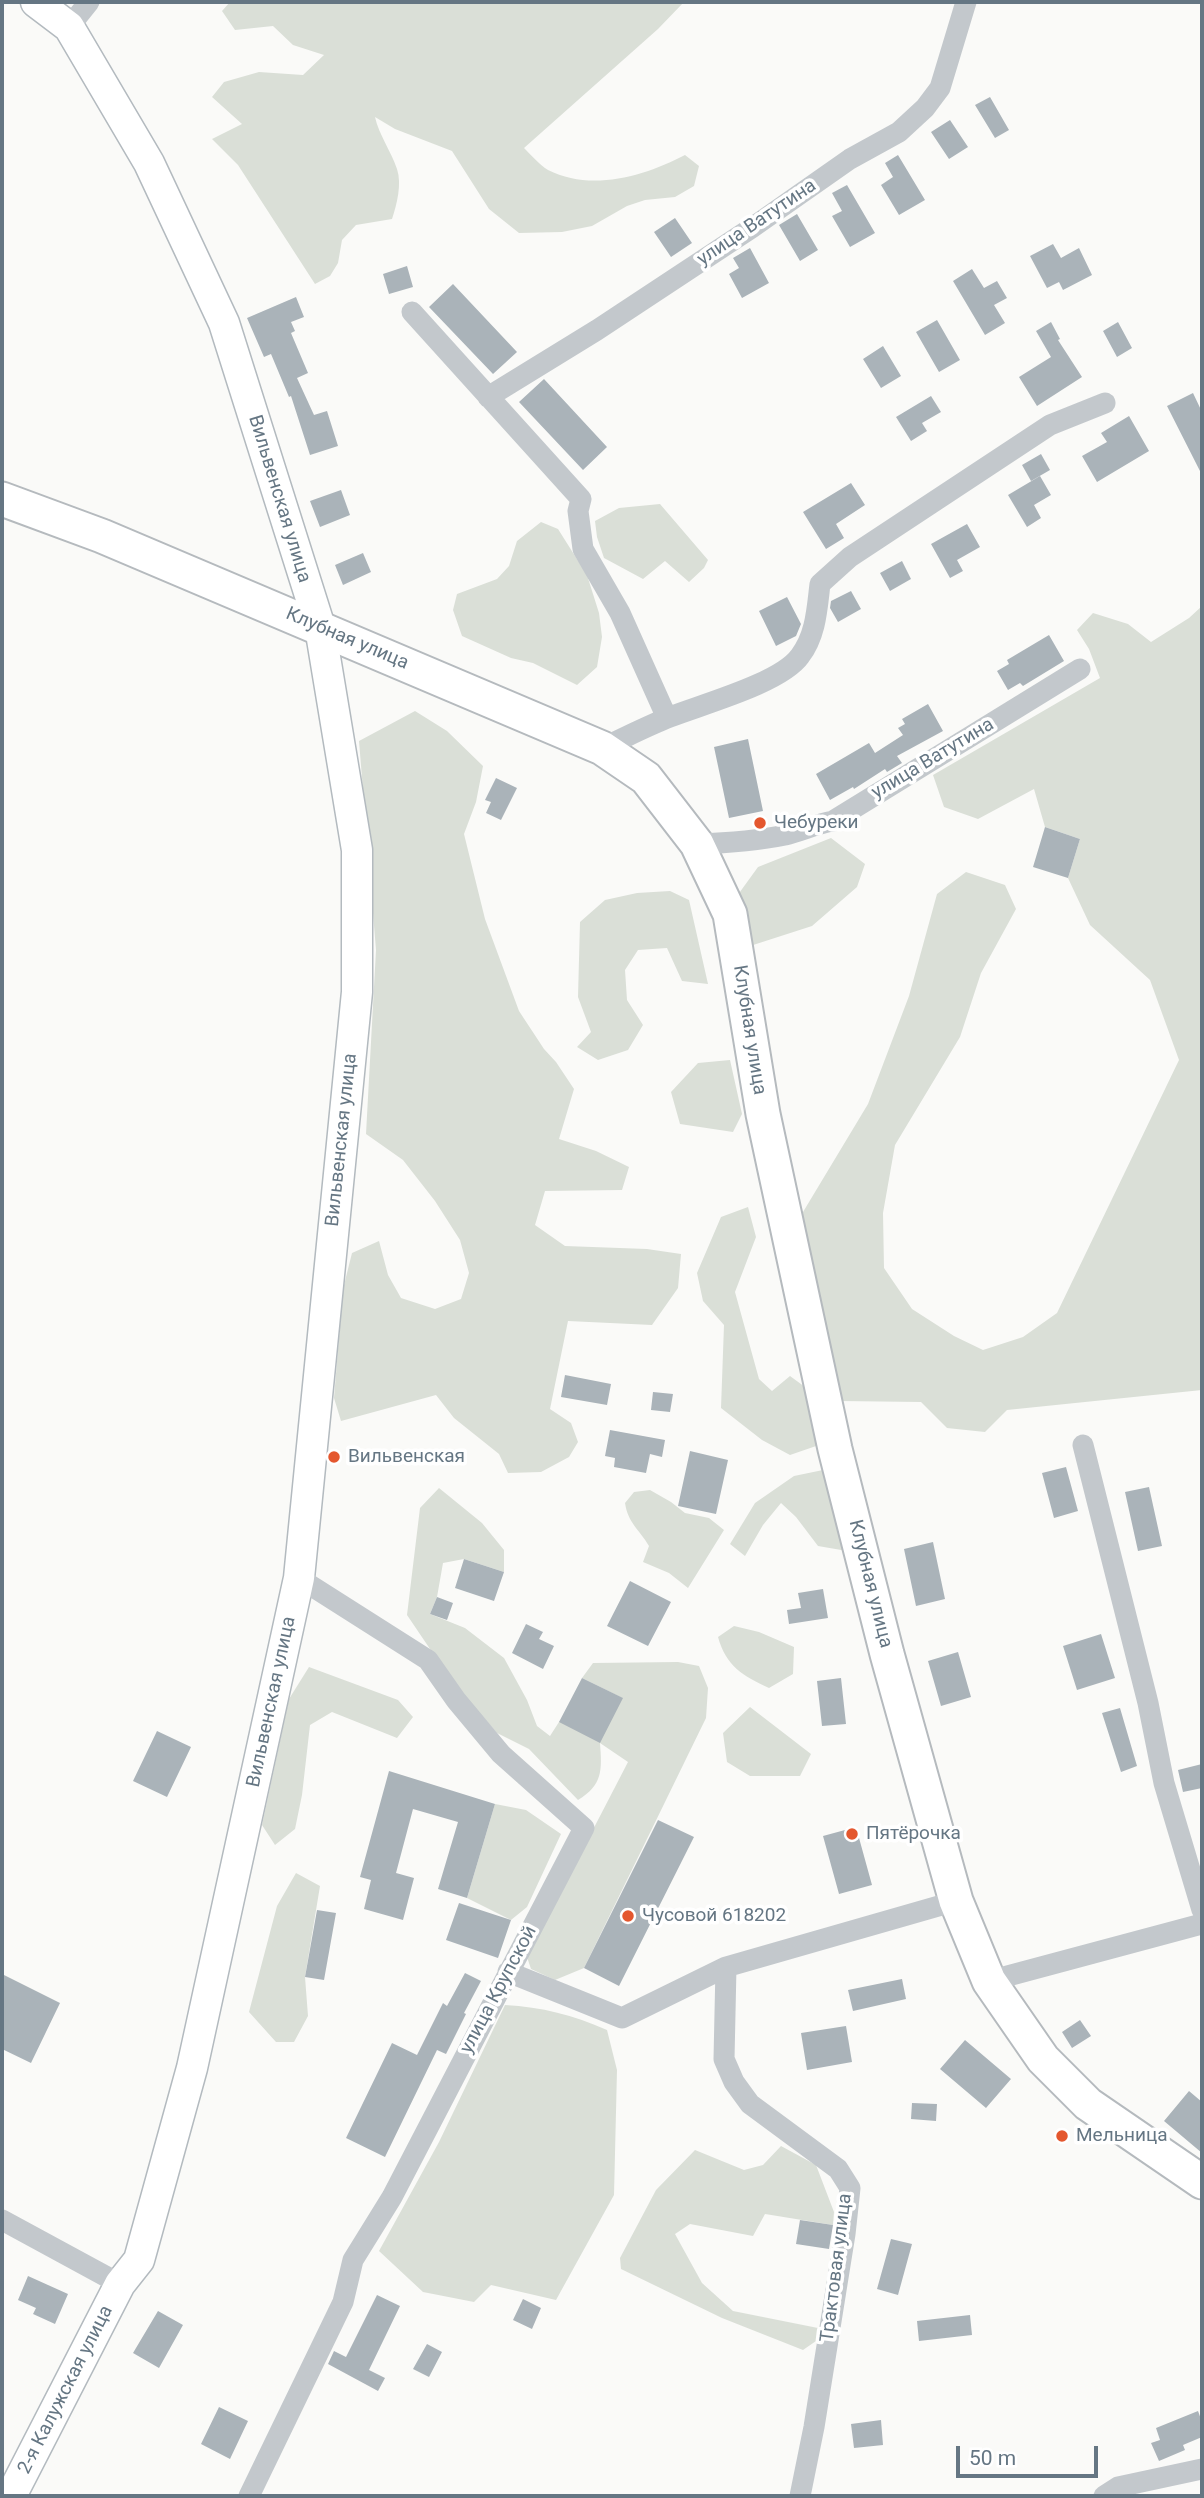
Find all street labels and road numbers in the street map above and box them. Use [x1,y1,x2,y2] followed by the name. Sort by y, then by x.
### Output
[693,175,821,271] street label: улица Ватутина
[243,413,315,585] street label: Вильвенская улица
[282,603,412,675] street label: Клубная улица
[868,714,998,804] street label: улица Ватутина
[727,963,771,1097] street label: Клубная улица
[322,1052,362,1228] street label: Вильвенская улица
[843,1518,897,1650] street label: Клубная улица
[243,1615,301,1789] street label: Вильвенская улица
[456,1922,542,2058] street label: улица Крупской
[817,2192,857,2344] street label: Трактовая улица
[14,2302,118,2478] street label: 2-я Калужская улица

